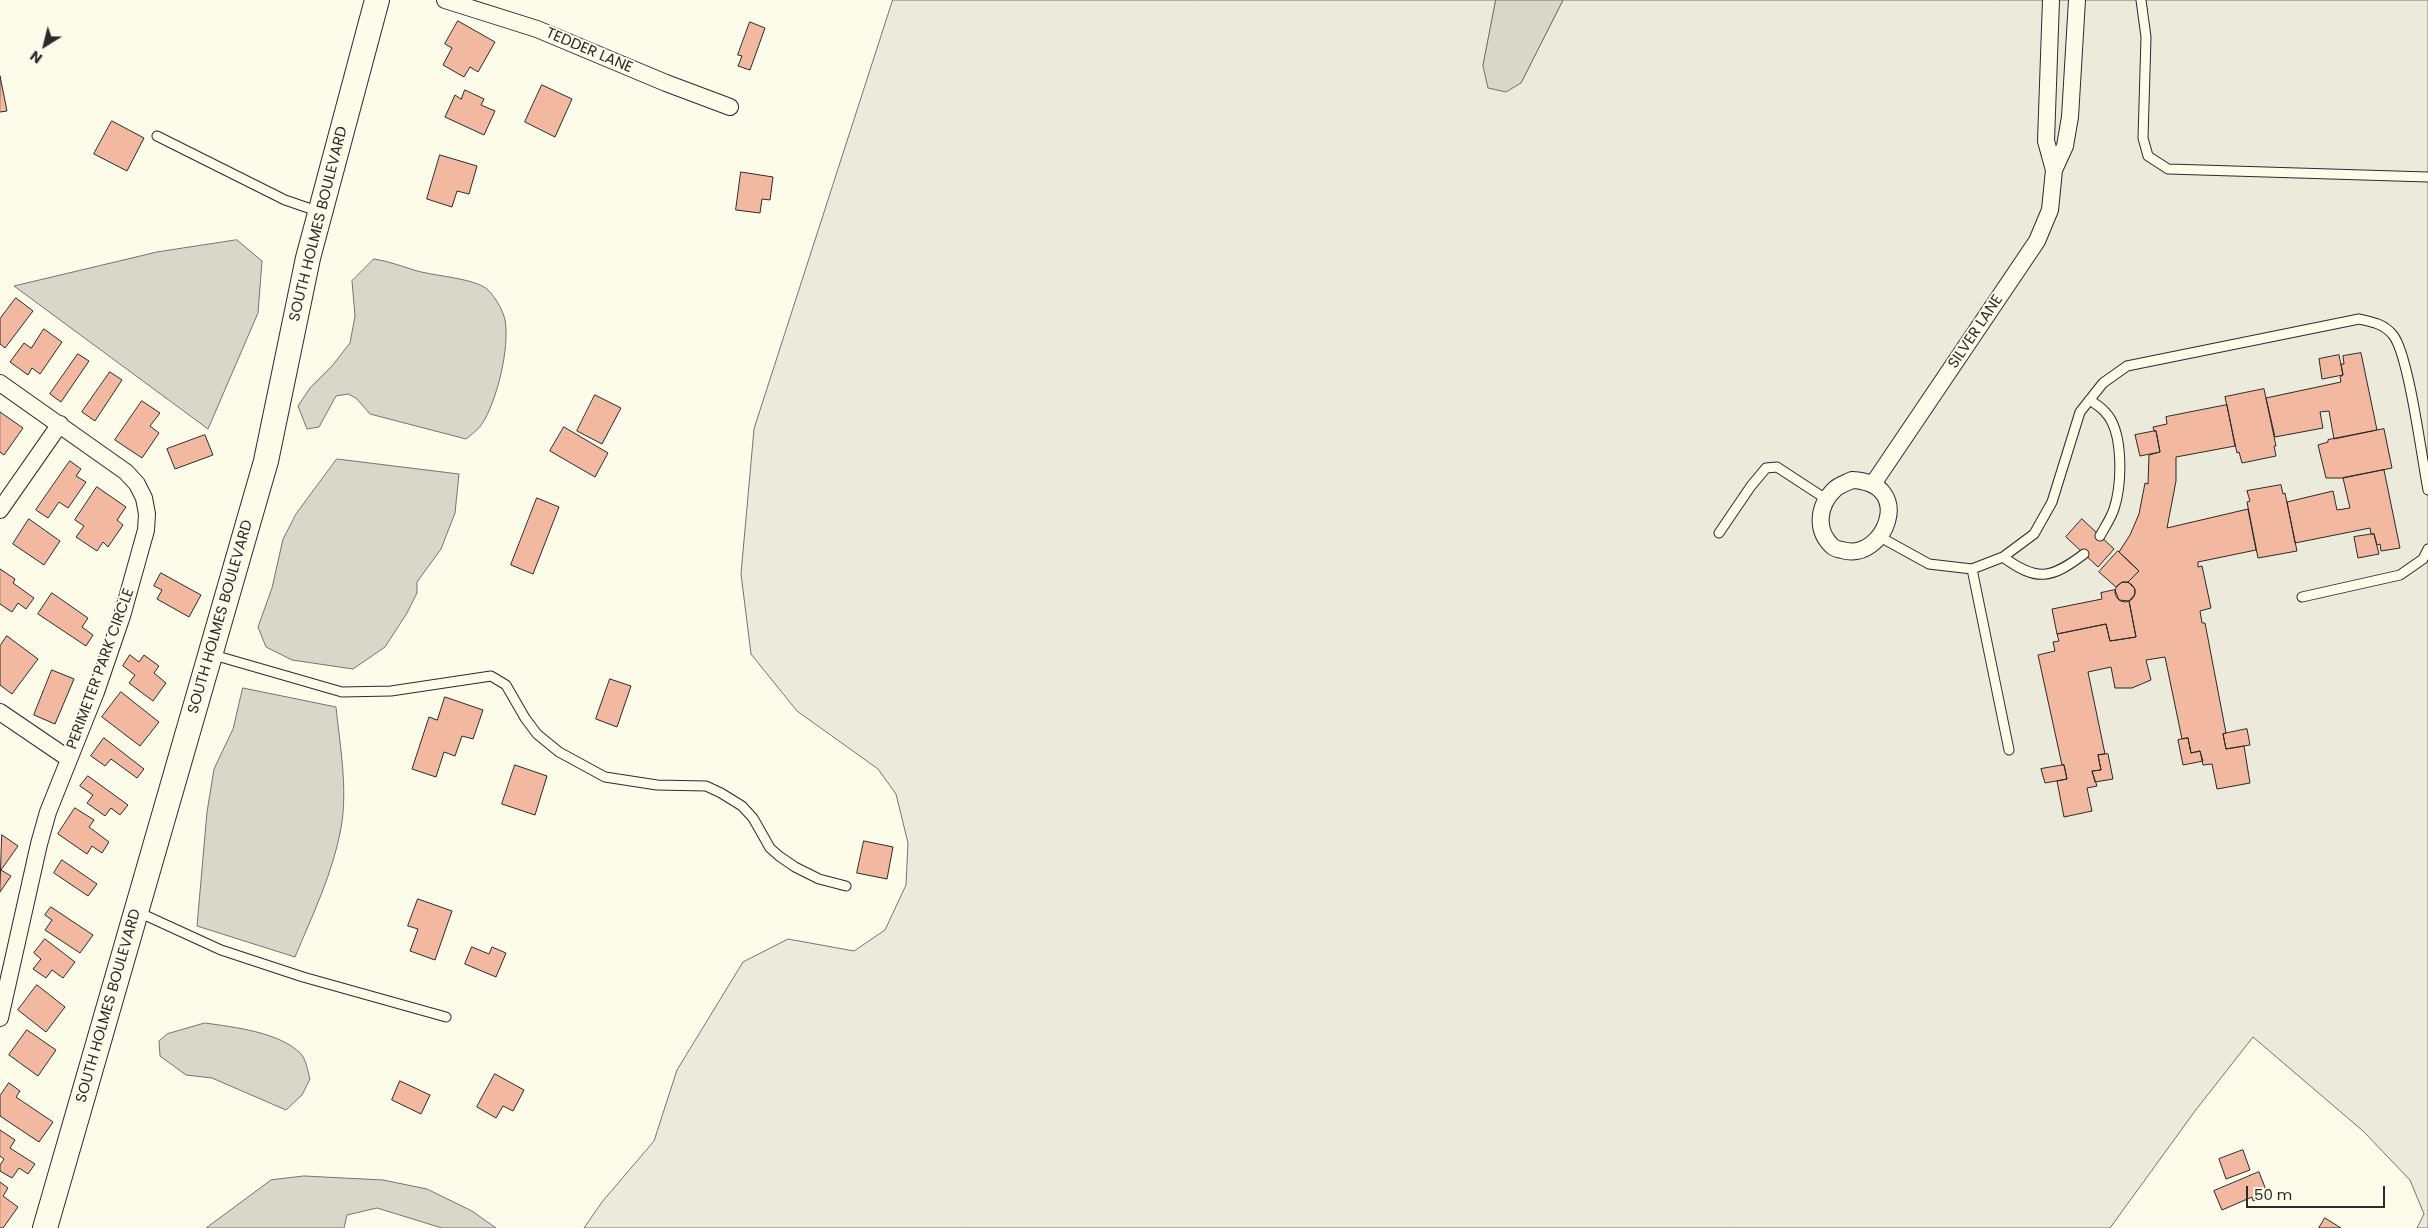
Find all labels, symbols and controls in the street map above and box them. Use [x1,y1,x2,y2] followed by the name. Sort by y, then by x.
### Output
[20,20,70,70] north arrow
[543,25,635,77] street label: TEDDER LANE
[26,46,46,68] text: N
[286,125,352,323] street label: SOUTH HOLMES BOULEVARD
[1945,292,2007,372] street label: SILVER LANE
[185,518,257,716] street label: SOUTH HOLMES BOULEVARD
[64,586,138,752] street label: PERIMETER PARK CIRCLE
[73,907,145,1105] street label: SOUTH HOLMES BOULEVARD
[2248,1176,2387,1208] scale bar
[2254,1184,2292,1205] text: 50 m

